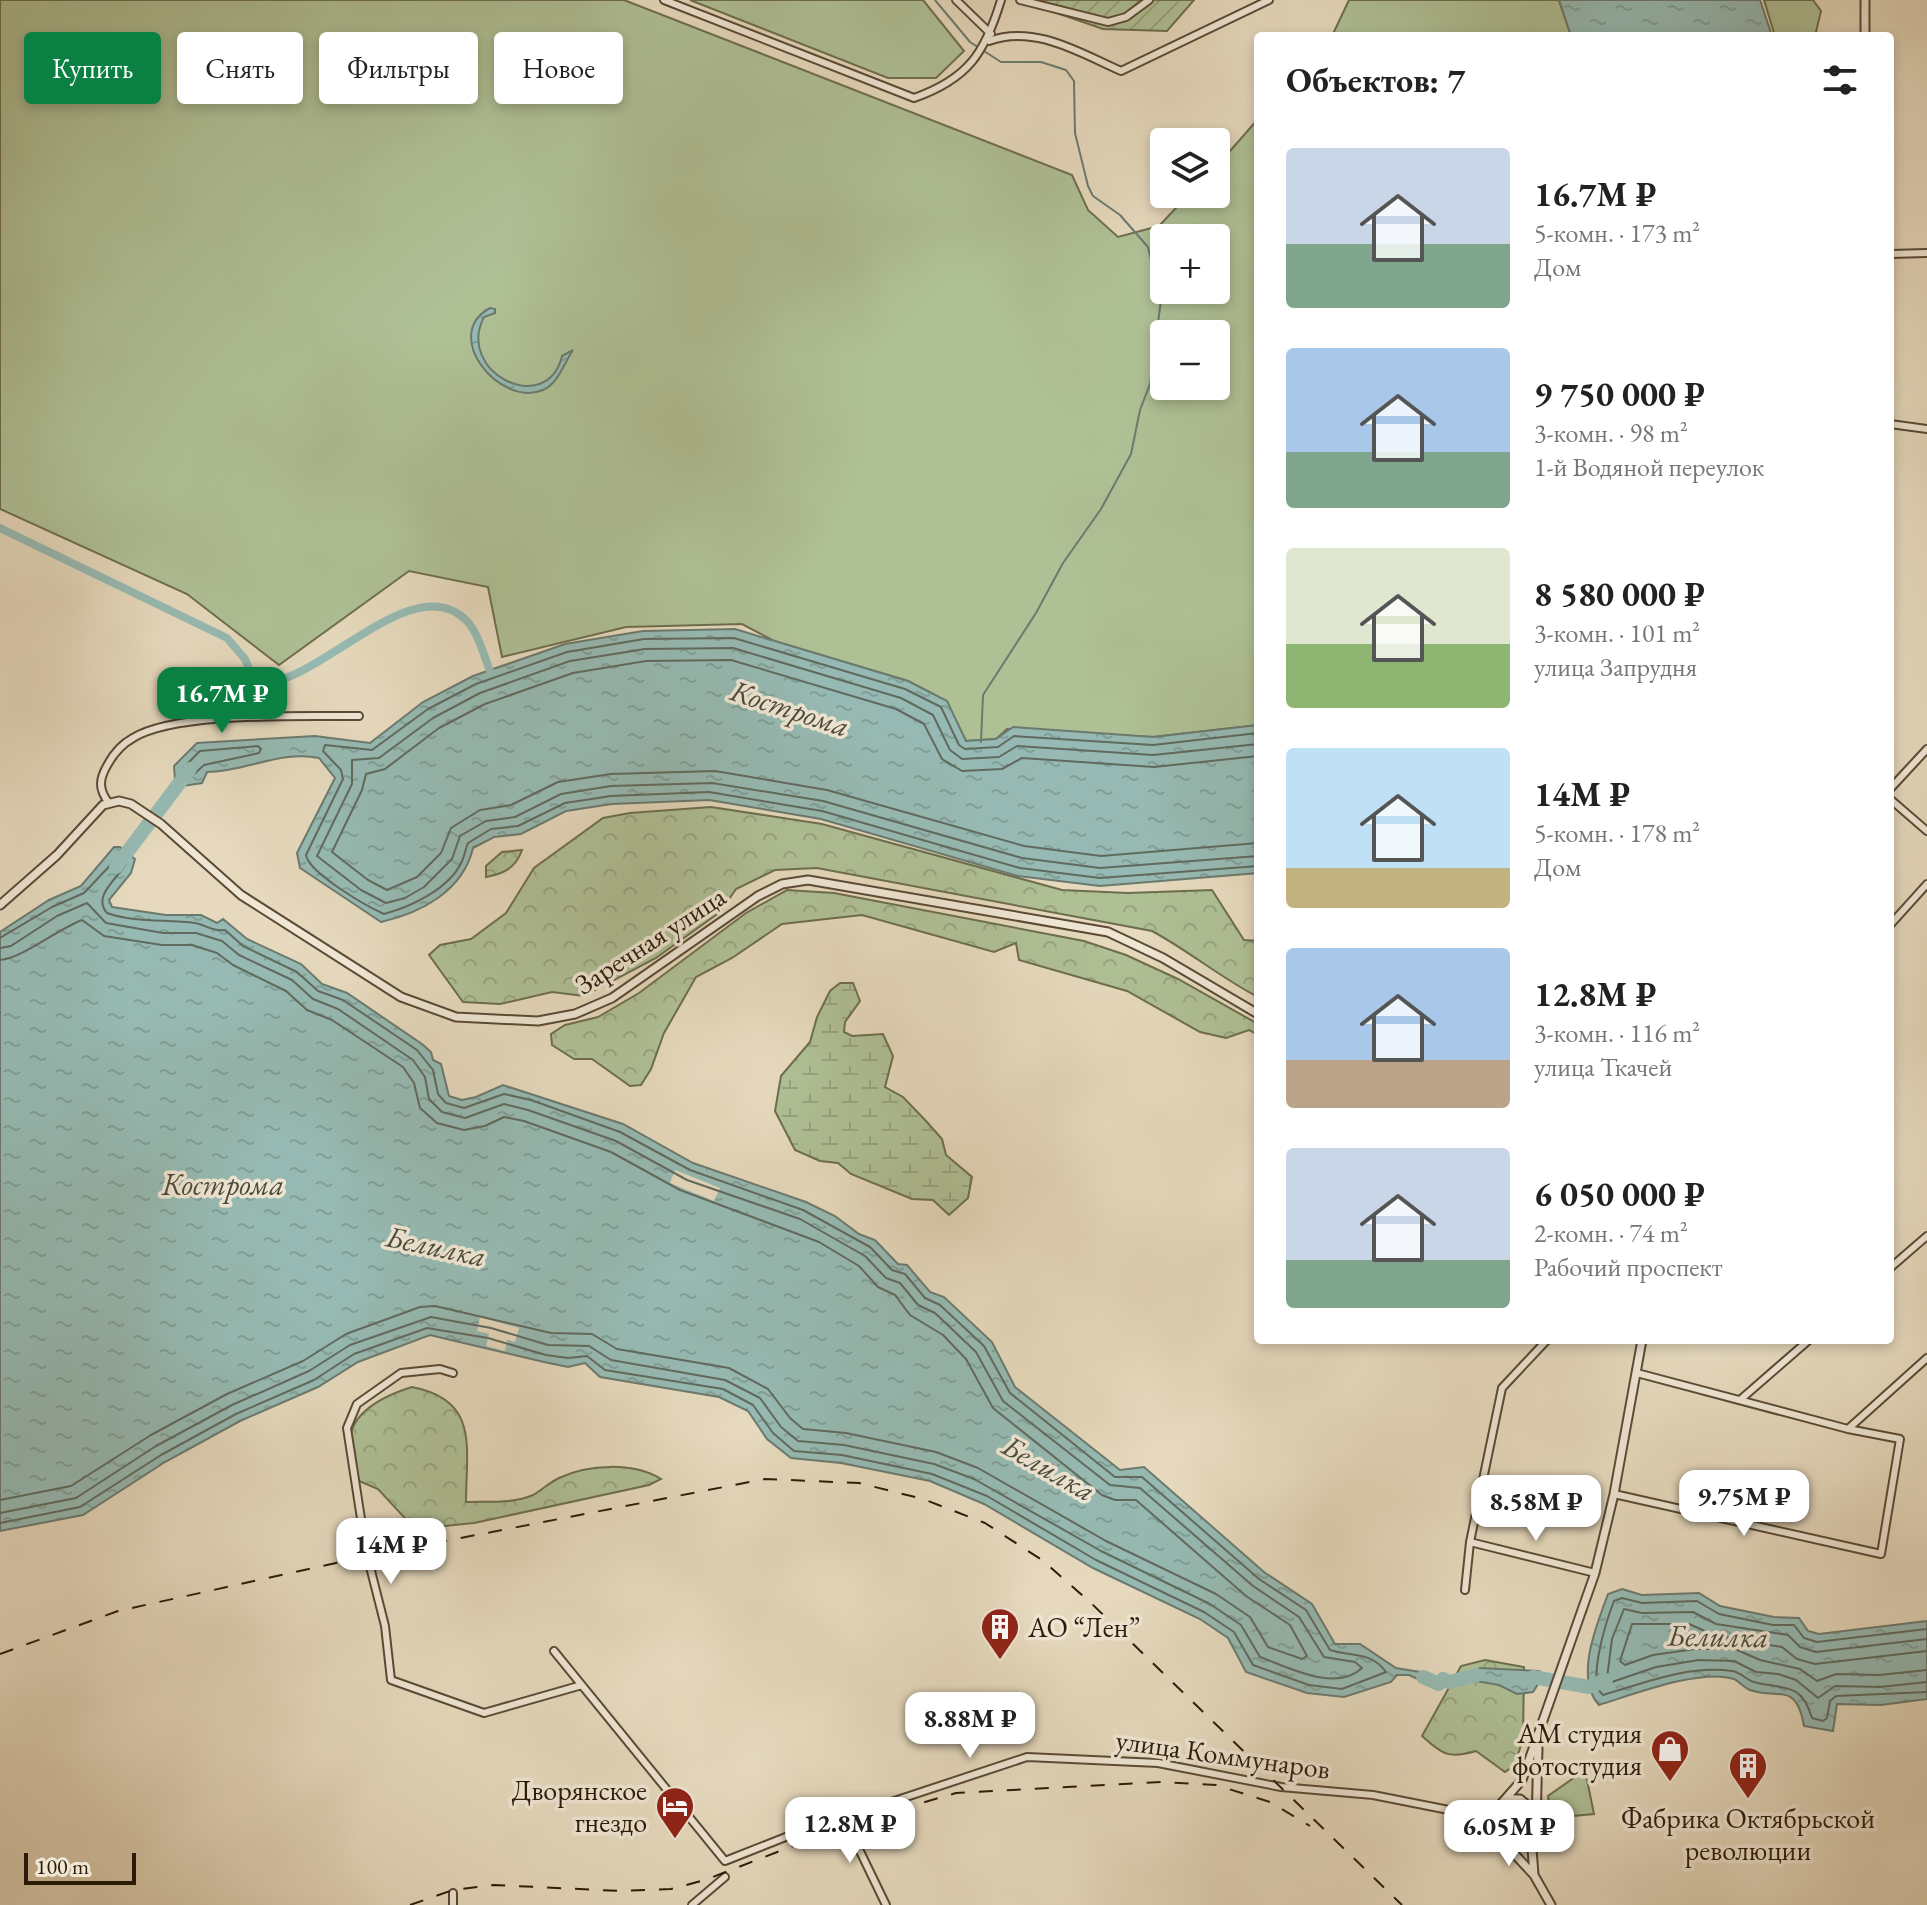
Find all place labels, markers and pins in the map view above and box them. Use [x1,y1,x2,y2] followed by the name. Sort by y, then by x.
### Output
[148,667,296,735] pin: 16.7M ₽
[1670,1470,1818,1538] pin: 9.75M ₽
[1462,1475,1610,1543] pin: 8.58M ₽
[335,1518,447,1586] pin: 14M ₽
[979,1606,1021,1661] building icon: АО “Лен”
[1027,1609,1140,1645] place label: АО “Лен”
[896,1692,1044,1760] pin: 8.88M ₽
[1512,1715,1642,1783] place label: АМ студия фотостудия
[1649,1728,1691,1783] shop icon: АМ студия фотостудия
[1727,1745,1769,1800] building icon: Фабрика Октябрьской революции
[512,1772,647,1840] place label: Дворянское гнездо
[654,1785,696,1840] hotel icon: Дворянское гнездо
[776,1797,924,1865] pin: 12.8M ₽
[1435,1800,1583,1868] pin: 6.05M ₽
[1621,1800,1875,1868] place label: Фабрика Октябрьской революции

